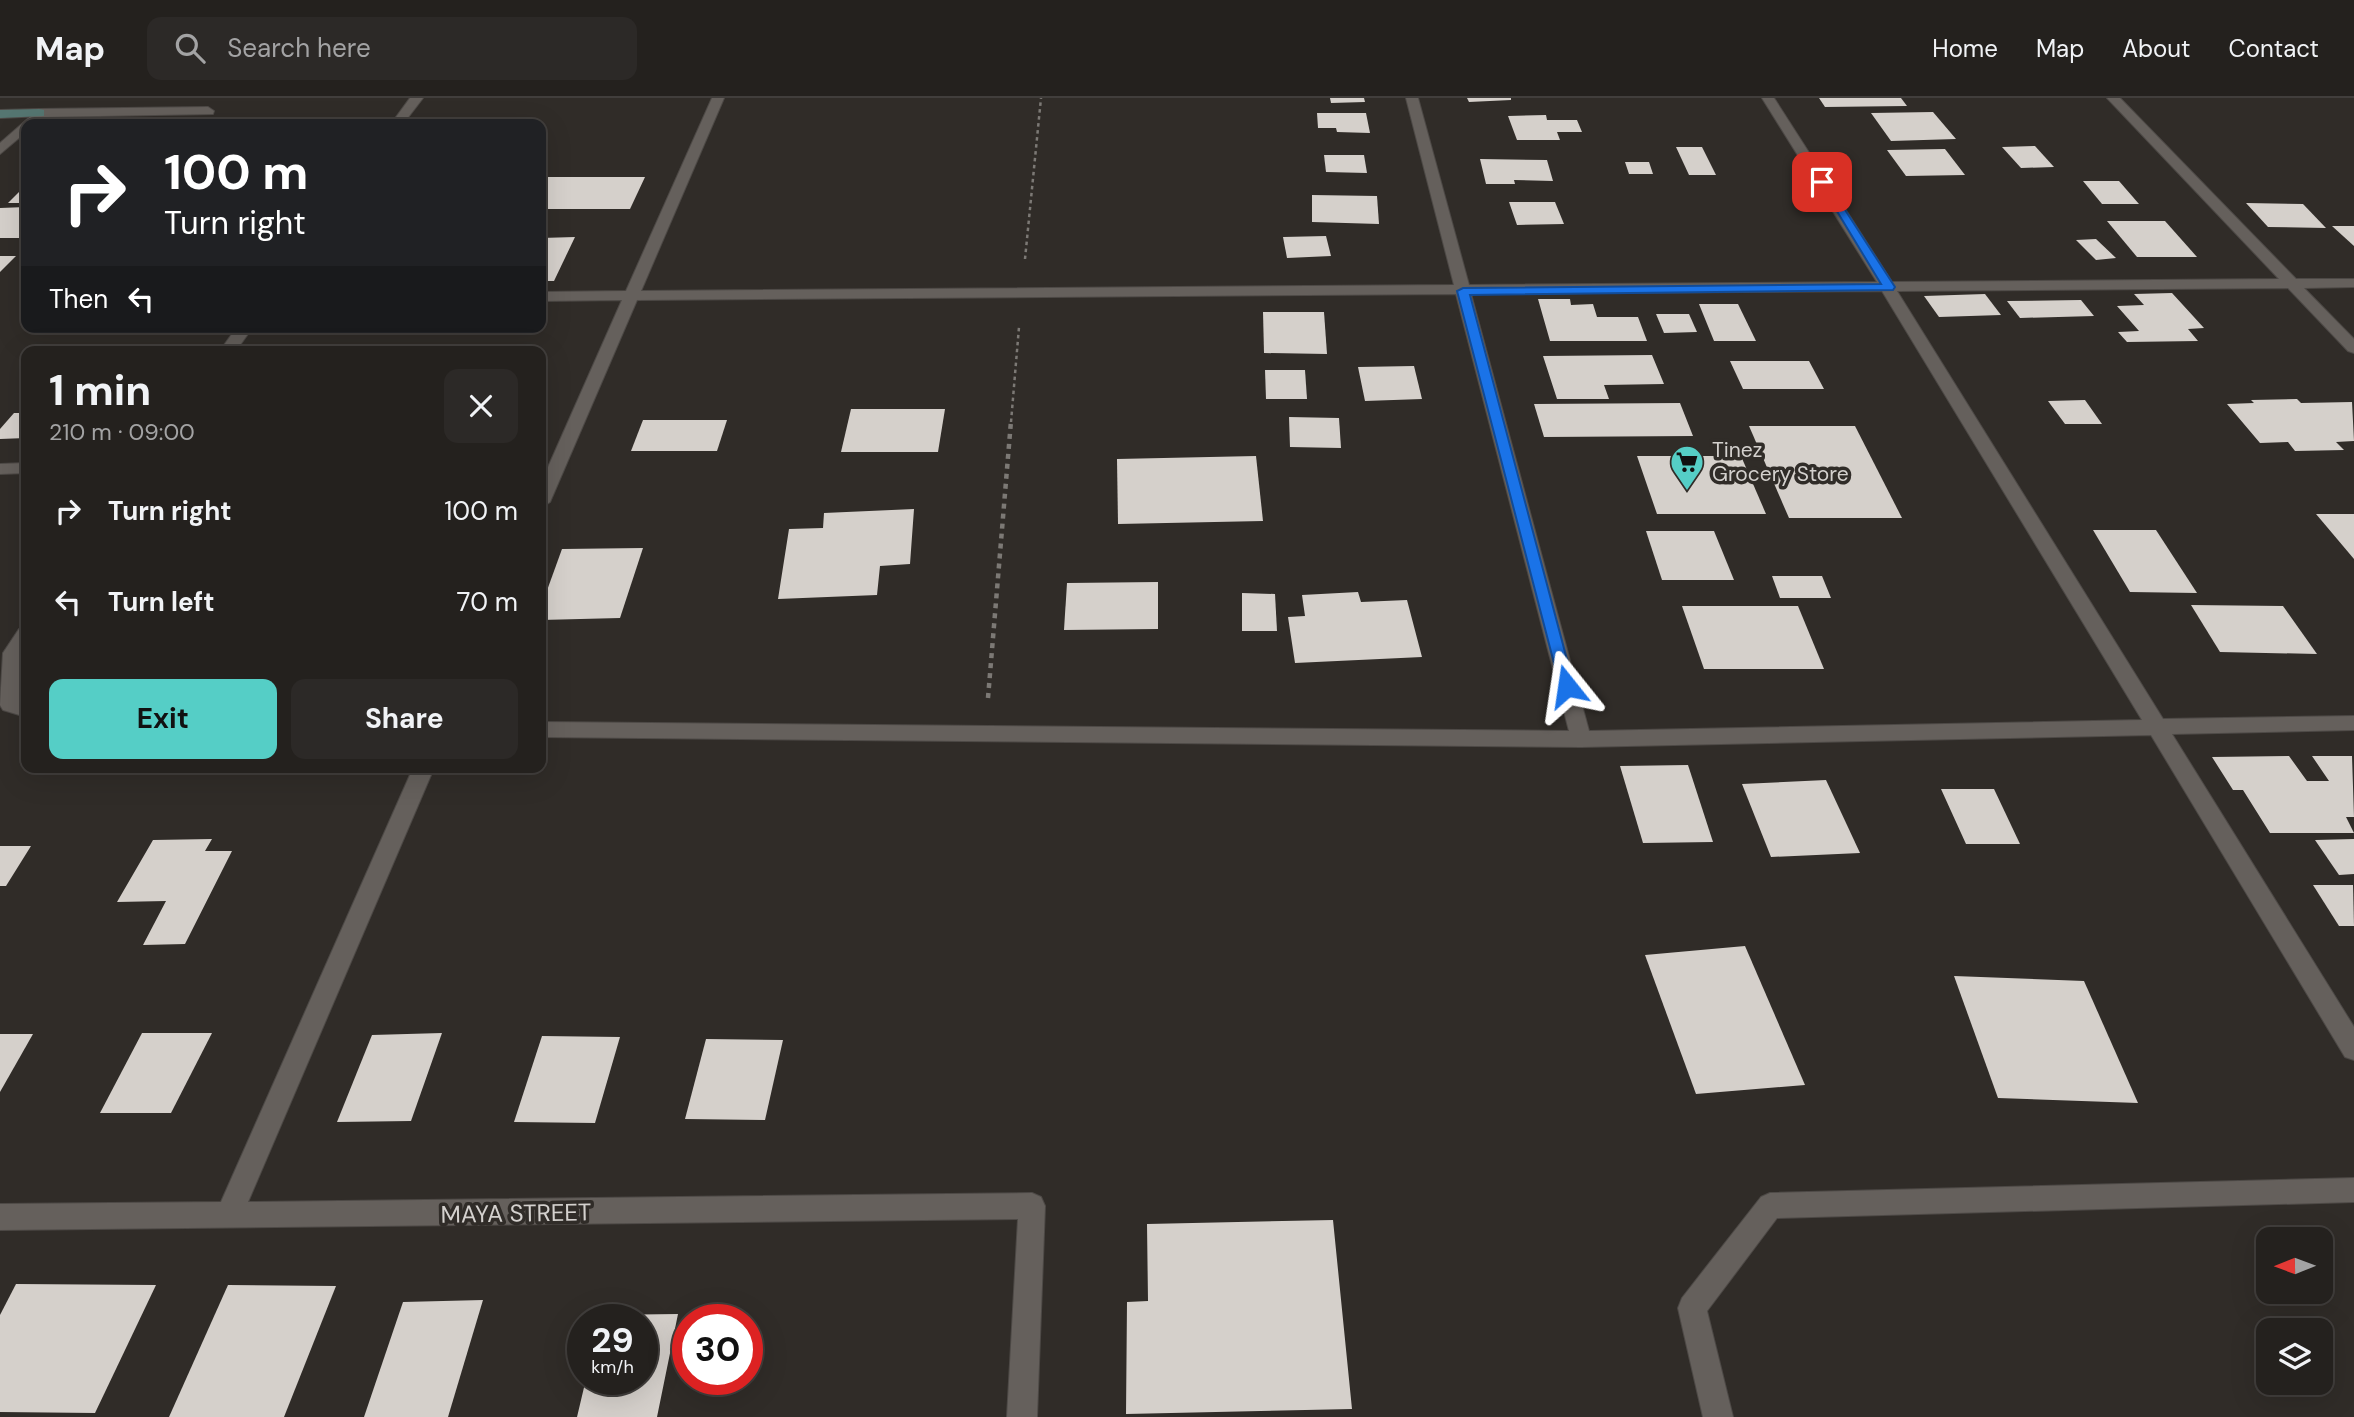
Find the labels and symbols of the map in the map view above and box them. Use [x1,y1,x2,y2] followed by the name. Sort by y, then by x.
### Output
[1792,152,1852,212] pin
[1712,436,1849,488] place label: Tinez Grocery Store
[1668,443,1706,492] supermarket icon: Tinez Grocery Store
[1530,649,1604,723] position arrow
[440,1196,592,1230] street label: MAYA STREET
[2256,1227,2333,1304] north arrow
[672,1304,763,1395] speed limit sign: 30

